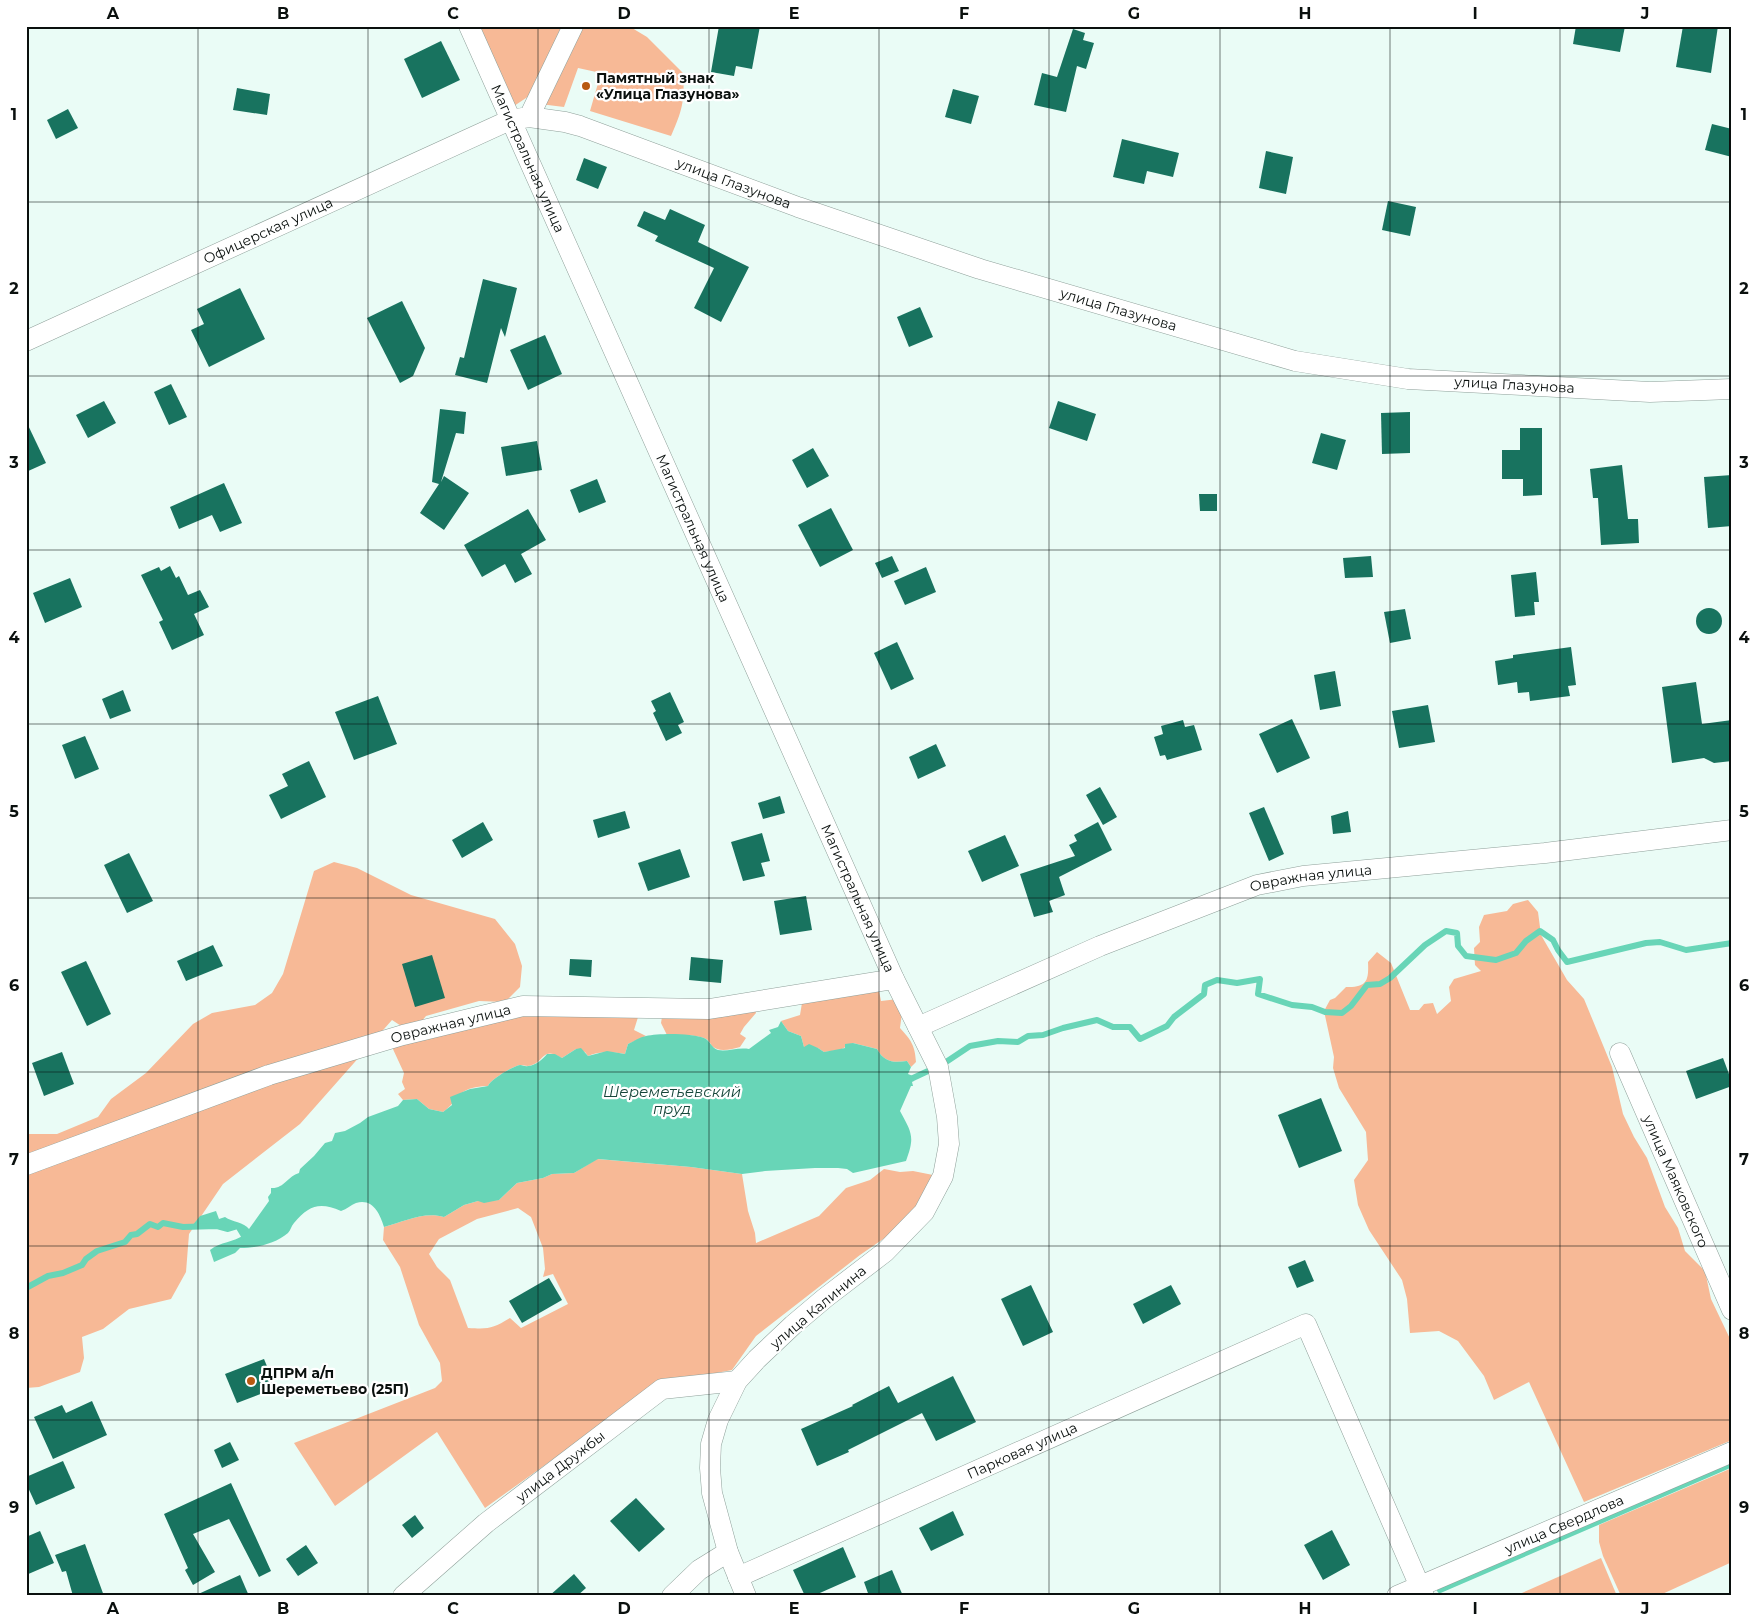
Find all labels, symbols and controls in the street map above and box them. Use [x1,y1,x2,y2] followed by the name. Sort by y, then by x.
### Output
[106,4,120,23] text: A
[277,4,289,23] text: B
[447,4,459,23] text: C
[617,4,631,23] text: D
[789,4,799,23] text: E
[959,4,969,23] text: F
[1128,4,1140,23] text: G
[1299,4,1311,23] text: H
[1472,4,1478,23] text: I
[1640,4,1649,23] text: J
[596,69,739,103] place label: Памятный знак «Улица Глазунова»
[580,80,592,92] marker: Памятный знак «Улица Глазунова»
[487,82,569,235] street label: Магистральная улица
[11,105,17,124] text: 1
[1741,105,1747,124] text: 1
[673,153,794,213] street label: улица Глазунова
[200,193,336,268] street label: Офицерская улица
[9,279,19,298] text: 2
[1739,279,1749,298] text: 2
[1057,284,1179,335] street label: улица Глазунова
[1453,372,1575,397] street label: улица Глазунова
[652,451,734,605] street label: Магистральная улица
[8,453,19,472] text: 3
[1738,453,1749,472] text: 3
[8,628,20,647] text: 4
[1738,628,1750,647] text: 4
[9,802,19,821] text: 5
[1739,802,1749,821] text: 5
[817,821,899,975] street label: Магистральная улица
[1247,861,1373,896] street label: Овражная улица
[9,976,19,995] text: 6
[1739,976,1749,995] text: 6
[388,1000,513,1047] street label: Овражная улица
[603,1082,741,1118] water label: Шереметьевский пруд
[1639,1111,1713,1250] street label: улица Маяковского
[9,1150,19,1169] text: 7
[1739,1150,1749,1169] text: 7
[765,1261,870,1353] street label: улица Калинина
[9,1324,19,1343] text: 8
[1739,1324,1749,1343] text: 8
[261,1364,409,1398] place label: ДПРМ а/п Шереметьево (25П)
[245,1375,257,1387] marker: ДПРМ а/п Шереметьево (25П)
[964,1418,1080,1483] street label: Парковая улица
[511,1427,608,1507] street label: улица Дружбы
[1501,1491,1626,1558] street label: улица Свердлова
[9,1498,19,1517] text: 9
[1739,1498,1749,1517] text: 9
[106,1599,120,1618] text: A
[277,1599,289,1618] text: B
[447,1599,459,1618] text: C
[617,1599,631,1618] text: D
[789,1599,799,1618] text: E
[959,1599,969,1618] text: F
[1128,1599,1140,1618] text: G
[1299,1599,1311,1618] text: H
[1472,1599,1478,1618] text: I
[1640,1599,1649,1618] text: J

